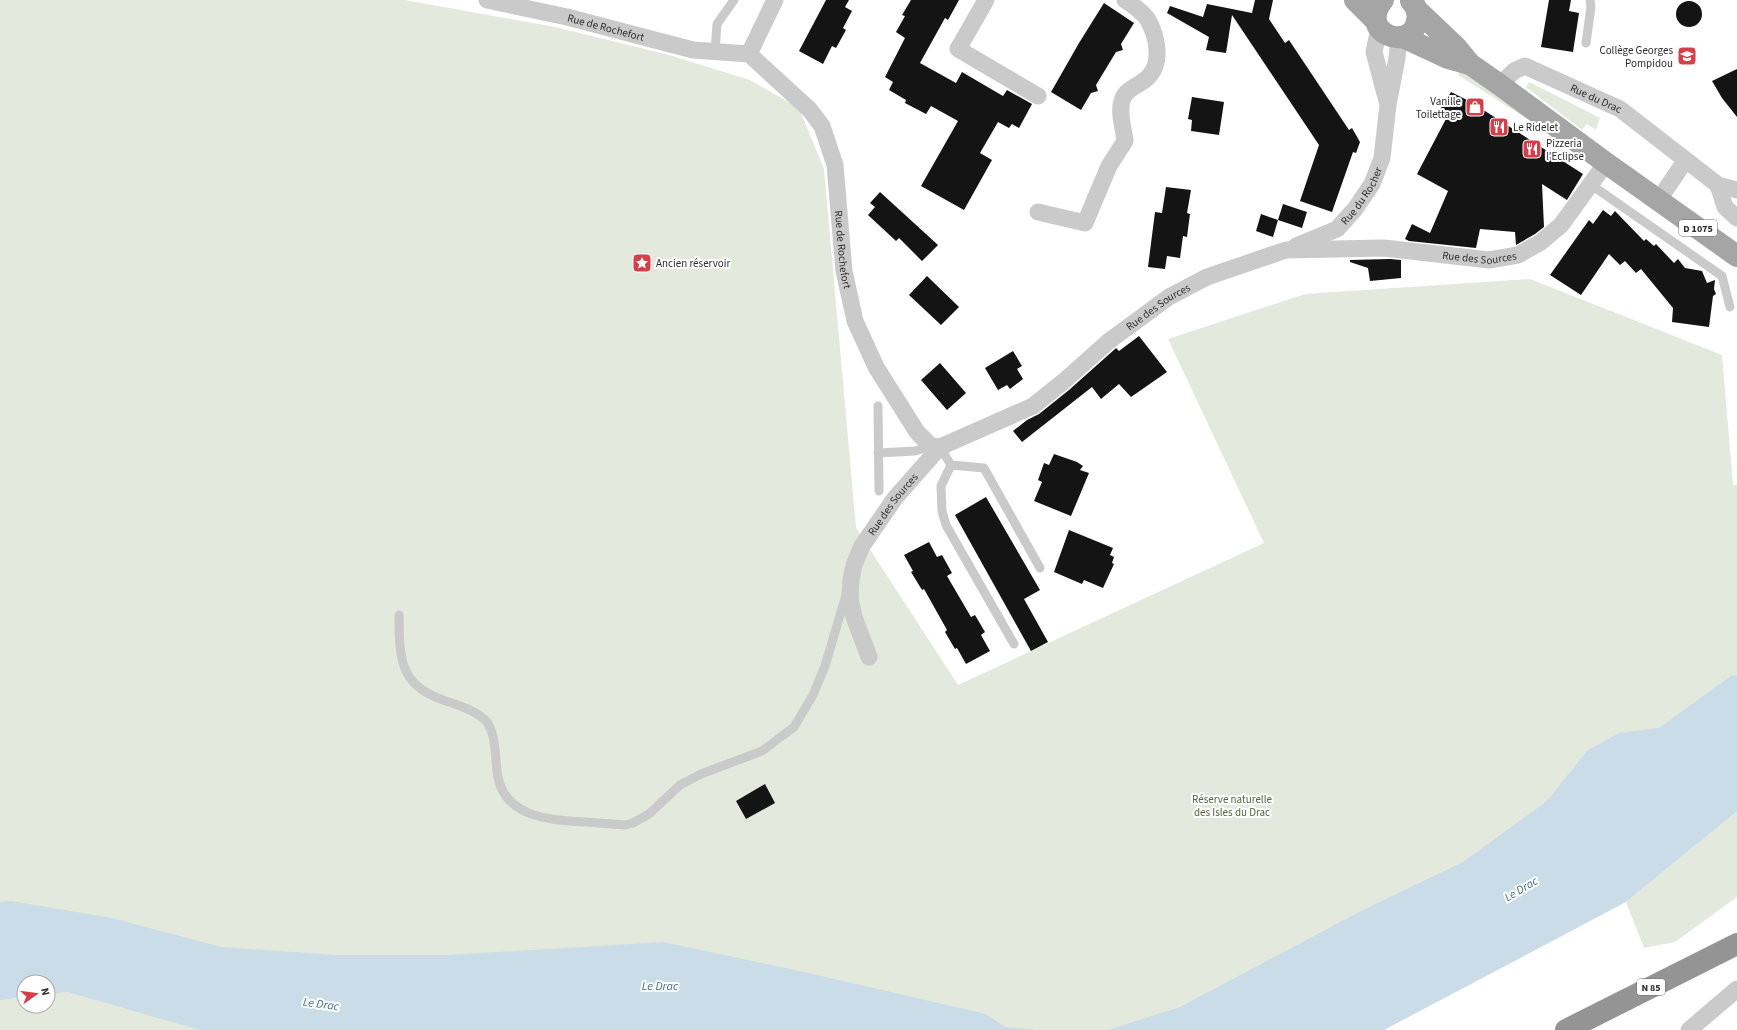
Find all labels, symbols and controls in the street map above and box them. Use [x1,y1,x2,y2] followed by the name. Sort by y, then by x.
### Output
[566,10,646,45] street label: Rue de Rochefort
[1599,43,1673,71] place label: Collège Georges Pompidou
[1676,45,1698,67] school or university icon: Collège Georges Pompidou
[1568,80,1624,117] street label: Rue du Drac
[1416,94,1462,122] place label: Vanille Toilettage
[1464,96,1486,118] shop icon: Vanille Toilettage
[1488,116,1510,138] restaurant icon: Le Ridelet
[1513,120,1559,135] place label: Le Ridelet
[1546,136,1584,164] place label: Pizzeria l'Eclipse
[1521,138,1543,160] restaurant icon: Pizzeria l'Eclipse
[1337,165,1386,228] street label: Rue du Rocher
[831,210,855,291] street label: Rue de Rochefort
[1679,220,1717,236] road number: D 1075
[1441,248,1518,268] street label: Rue des Sources
[631,252,653,274] place icon: Ancien réservoir
[656,256,730,271] place label: Ancien réservoir
[1123,280,1193,334] street label: Rue des Sources
[864,470,922,539] street label: Rue des Sources
[1192,792,1272,820] park label: Réserve naturelle des Isles du Drac
[1501,872,1542,906] water label: Le Drac
[16,974,56,1014] north arrow
[642,978,679,995] water label: Le Drac
[1637,979,1665,995] road number: N 85
[37,986,53,997] text: N
[302,994,341,1016] water label: Le Drac

